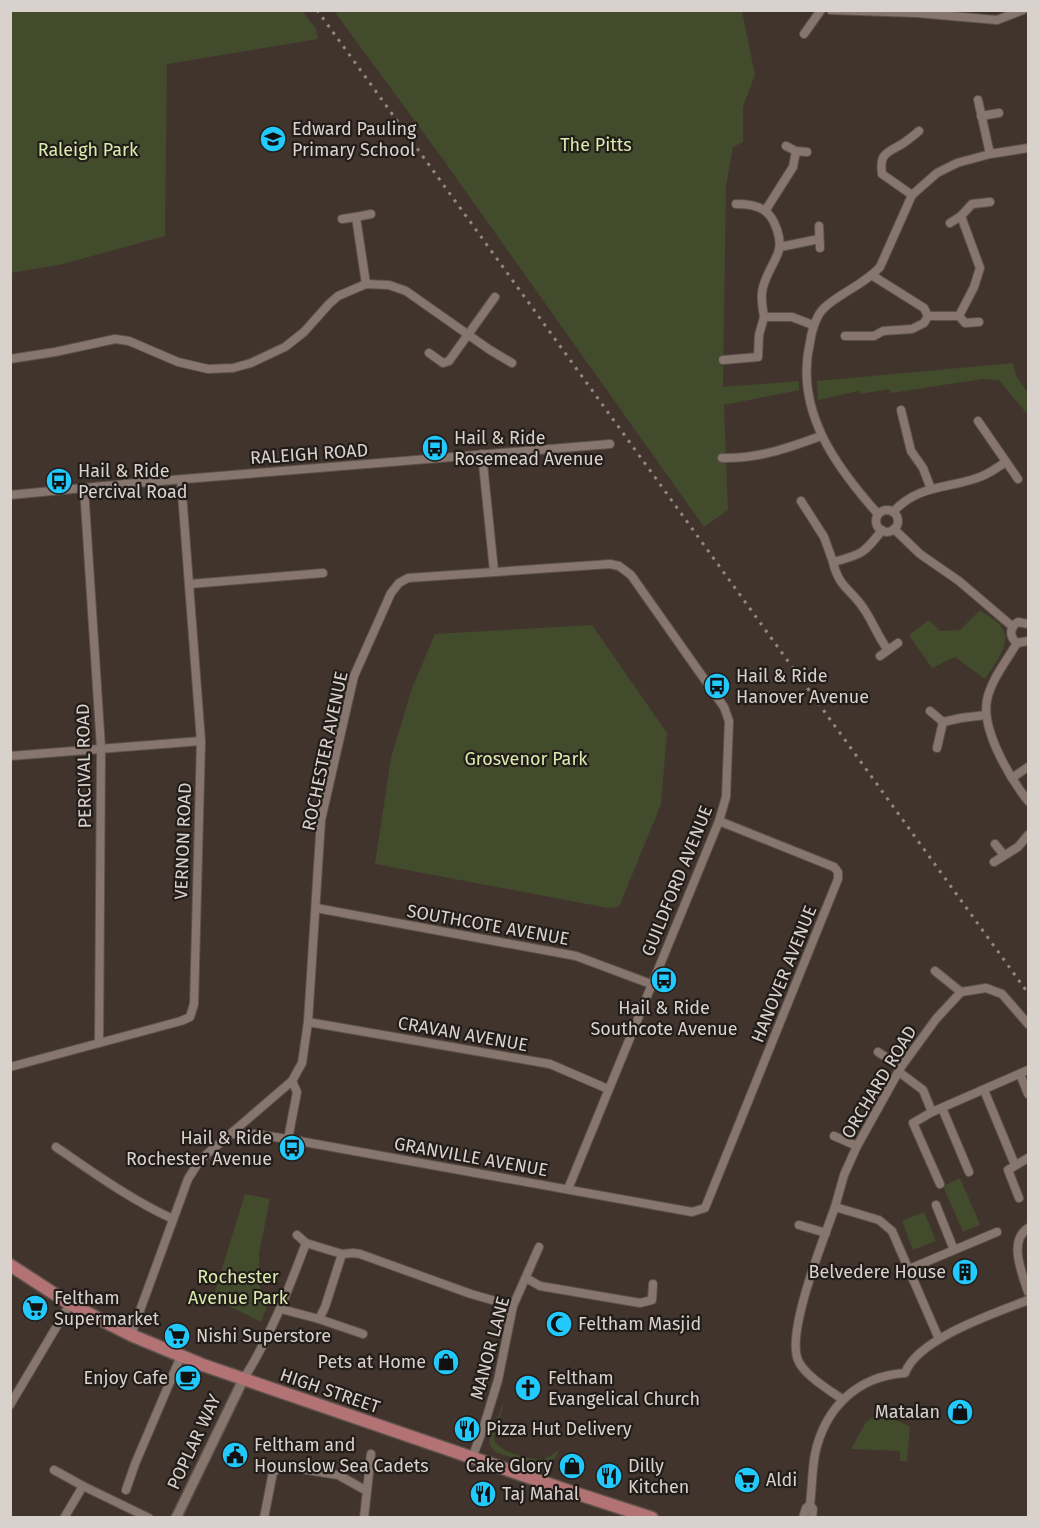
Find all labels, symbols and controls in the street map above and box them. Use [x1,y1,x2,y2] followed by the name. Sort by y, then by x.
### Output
[292,118,417,161] place label: Edward Pauling Primary School
[258,124,288,154] school or university icon: Edward Pauling Primary School
[560,134,632,156] park label: The Pitts
[38,139,139,161] park label: Raleigh Park
[454,427,603,470] place label: Hail & Ride Rosemead Avenue
[420,433,450,463] bus stop icon: Hail & Ride Rosemead Avenue
[249,439,369,469] street label: RALEIGH ROAD
[78,460,188,503] place label: Hail & Ride Percival Road
[44,466,74,496] bus stop icon: Hail & Ride Percival Road
[736,665,869,708] place label: Hail & Ride Hanover Avenue
[297,669,353,833] street label: ROCHESTER AVENUE
[702,671,732,701] bus stop icon: Hail & Ride Hanover Avenue
[72,703,96,829] street label: PERCIVAL ROAD
[464,748,588,770] park label: Grosvenor Park
[170,782,196,900] street label: VERNON ROAD
[637,802,717,960] street label: GUILDFORD AVENUE
[405,900,571,950] street label: SOUTHCOTE AVENUE
[746,902,822,1046] street label: HANOVER AVENUE
[649,965,679,995] bus stop icon: Hail & Ride Southcote Avenue
[590,997,738,1040] place label: Hail & Ride Southcote Avenue
[396,1012,530,1056] street label: CRAVAN AVENUE
[837,1021,921,1143] street label: ORCHARD ROAD
[126,1127,272,1170] place label: Hail & Ride Rochester Avenue
[277,1133,307,1163] bus stop icon: Hail & Ride Rochester Avenue
[392,1133,550,1181] street label: GRANVILLE AVENUE
[950,1257,980,1287] building icon: Belvedere House
[809,1261,946,1283] place label: Belvedere House
[188,1266,289,1309] park label: Rochester Avenue Park
[54,1287,160,1330] place label: Feltham Supermarket
[20,1293,50,1323] supermarket icon: Feltham Supermarket
[466,1294,514,1402] street label: MANOR LANE
[544,1309,574,1339] mosque icon: Feltham Masjid
[578,1313,701,1335] place label: Feltham Masjid
[162,1321,192,1351] supermarket icon: Nishi Superstore
[196,1325,331,1347] place label: Nishi Superstore
[431,1347,461,1377] shop icon: Pets at Home
[318,1351,426,1373] place label: Pets at Home
[173,1363,203,1393] cafe icon: Enjoy Cafe
[277,1364,383,1419] street label: HIGH STREET
[84,1367,168,1389] place label: Enjoy Cafe
[548,1367,700,1410] place label: Feltham Evangelical Church
[513,1373,543,1403] church icon: Feltham Evangelical Church
[162,1391,226,1493] street label: POPLAR WAY
[945,1397,975,1427] shop icon: Matalan
[875,1401,940,1423] place label: Matalan
[452,1414,482,1444] restaurant icon: Pizza Hut Delivery
[486,1418,632,1440] place label: Pizza Hut Delivery
[254,1434,429,1477] place label: Feltham and Hounslow Sea Cadets
[220,1440,250,1470] public building icon: Feltham and Hounslow Sea Cadets
[557,1451,587,1481] shop icon: Cake Glory
[466,1455,552,1477] place label: Cake Glory
[628,1455,689,1498] place label: Dilly Kitchen
[594,1461,624,1491] restaurant icon: Dilly Kitchen
[732,1465,762,1495] supermarket icon: Aldi
[766,1469,797,1491] place label: Aldi
[468,1479,498,1509] restaurant icon: Taj Mahal
[502,1483,579,1505] place label: Taj Mahal

